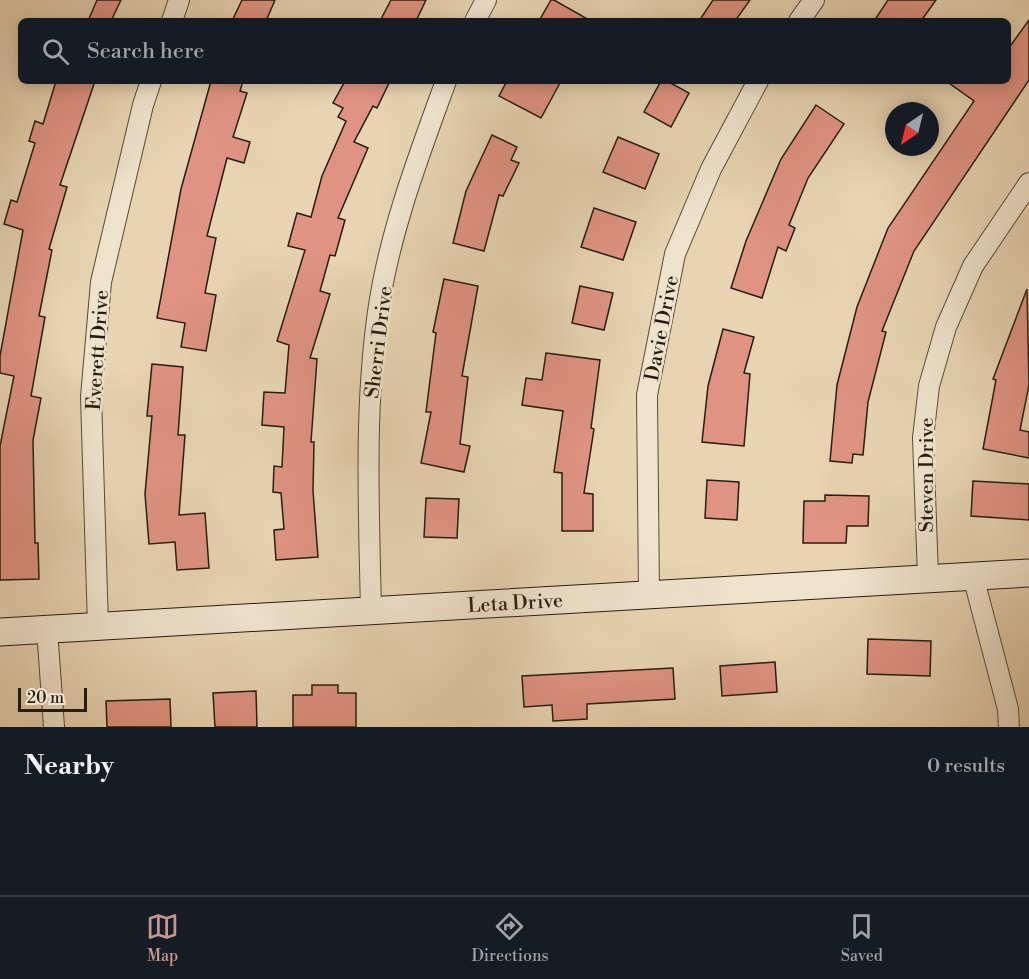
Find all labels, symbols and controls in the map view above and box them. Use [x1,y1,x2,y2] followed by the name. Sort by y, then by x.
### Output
[18,18,1011,84] search box
[39,35,72,68] icon: search
[87,38,204,65] text: Search here
[885,102,939,156] north arrow
[640,273,685,383] street label: Davie Drive
[360,284,399,400] street label: Sherri Drive
[82,289,115,411] street label: Everett Drive
[915,417,940,533] street label: Steven Drive
[467,589,564,619] street label: Leta Drive
[18,685,87,712] scale bar
[27,688,64,708] text: 20 m
[24,750,114,782] text: Nearby
[927,754,1005,779] text: 0 results
[146,910,179,966] tab: Map
[471,910,549,966] tab: Directions
[841,910,883,966] tab: Saved

